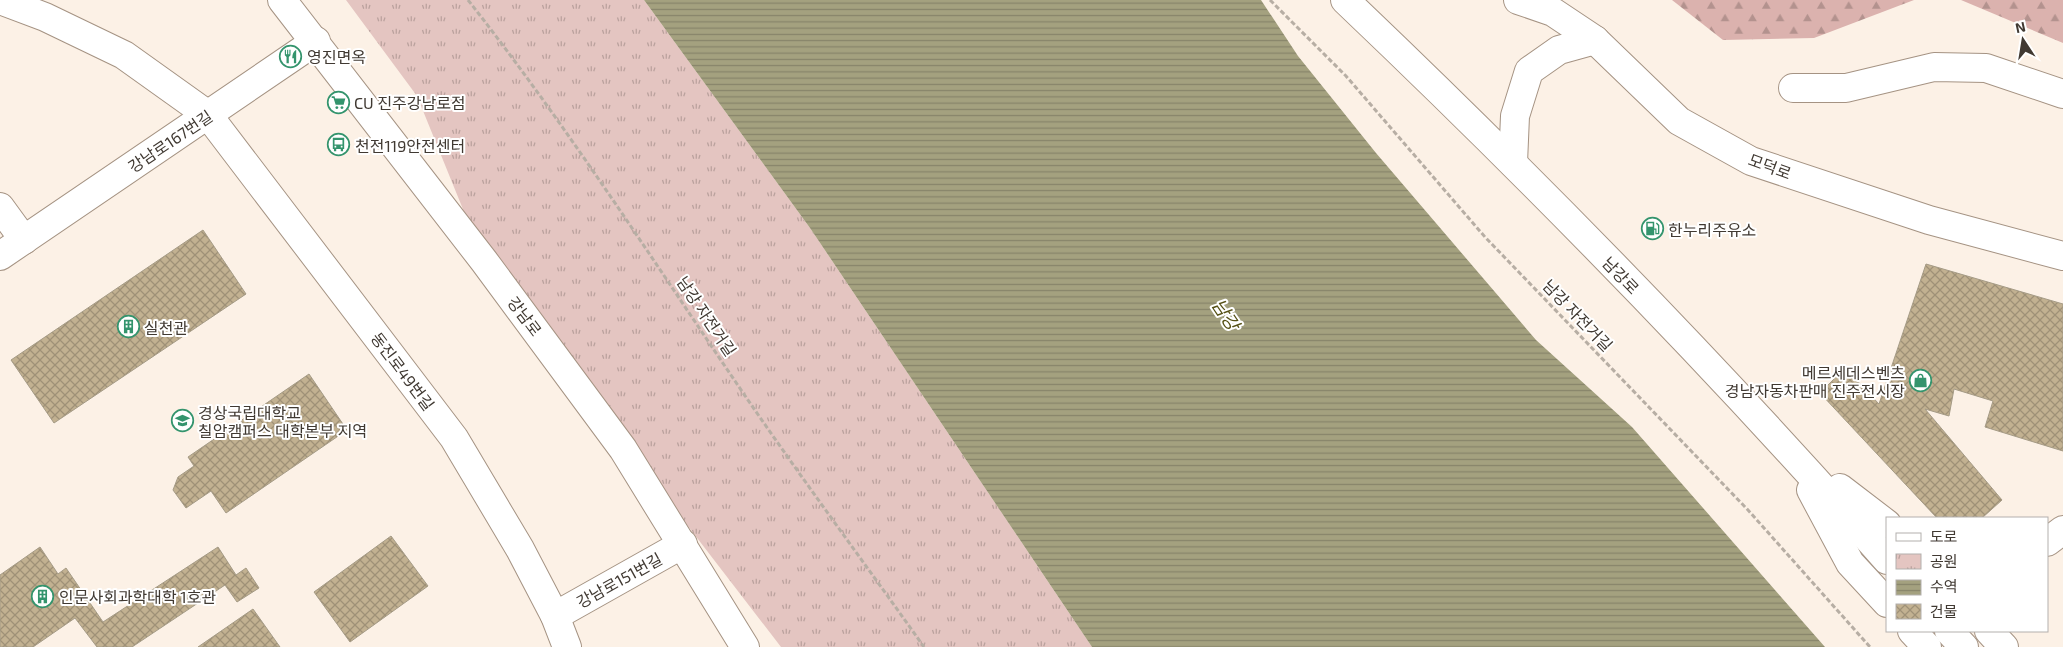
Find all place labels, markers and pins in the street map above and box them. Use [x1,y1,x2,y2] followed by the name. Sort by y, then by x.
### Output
[279,44,303,68] restaurant icon: 영진면옥
[307,47,366,66] place label: 영진면옥
[326,90,350,114] supermarket icon: CU 진주강남로점
[354,93,466,112] place label: CU 진주강남로점
[327,133,351,157] bus stop icon: 천전119안전센터
[355,136,465,155] place label: 천전119안전센터
[1640,217,1664,241] fuel station icon: 한누리주유소
[1668,220,1756,239] place label: 한누리주유소
[116,315,140,339] building icon: 실천관
[144,318,188,337] place label: 실천관
[1725,363,1905,400] place label: 메르세데스벤츠 경남자동차판매 진주전시장
[1909,369,1933,393] shop icon: 메르세데스벤츠 경남자동차판매 진주전시장
[198,403,367,440] place label: 경상국립대학교 칠암캠퍼스 대학본부 지역
[170,409,194,433] school or university icon: 경상국립대학교 칠암캠퍼스 대학본부 지역
[31,584,55,608] building icon: 인문사회과학대학 1호관
[59,587,216,606] place label: 인문사회과학대학 1호관

